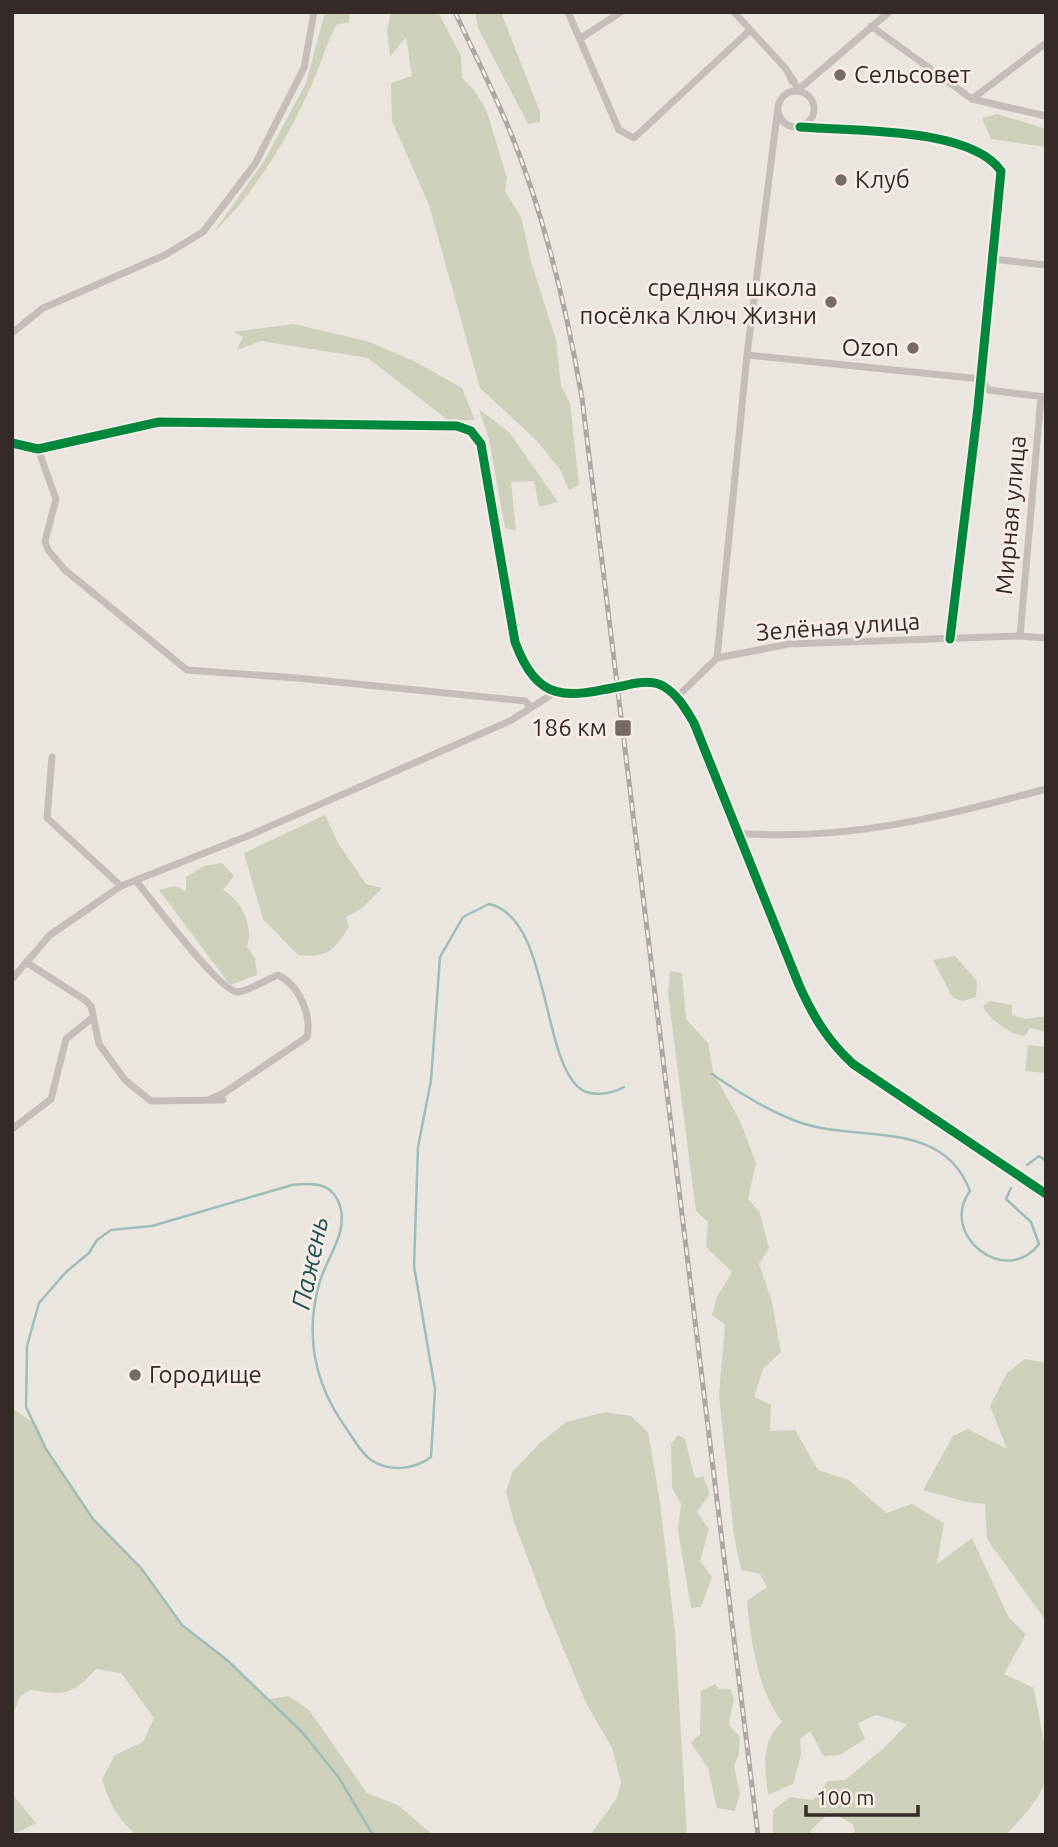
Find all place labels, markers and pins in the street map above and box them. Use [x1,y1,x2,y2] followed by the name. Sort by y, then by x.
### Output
[854,61,971,88] place label: Сельсовет
[832,67,848,83] marker: Сельсовет
[855,166,910,193] place label: Клуб
[833,172,849,188] marker: Клуб
[580,274,817,329] place label: средняя школа посёлка Ключ Жизни
[823,294,839,310] marker: средняя школа посёлка Ключ Жизни
[842,334,899,361] place label: Ozon
[905,340,921,356] marker: Ozon
[531,714,607,741] place label: 186 км
[613,718,633,738] marker: 186 км
[149,1361,262,1388] place label: Городище
[127,1367,143,1383] marker: Городище

